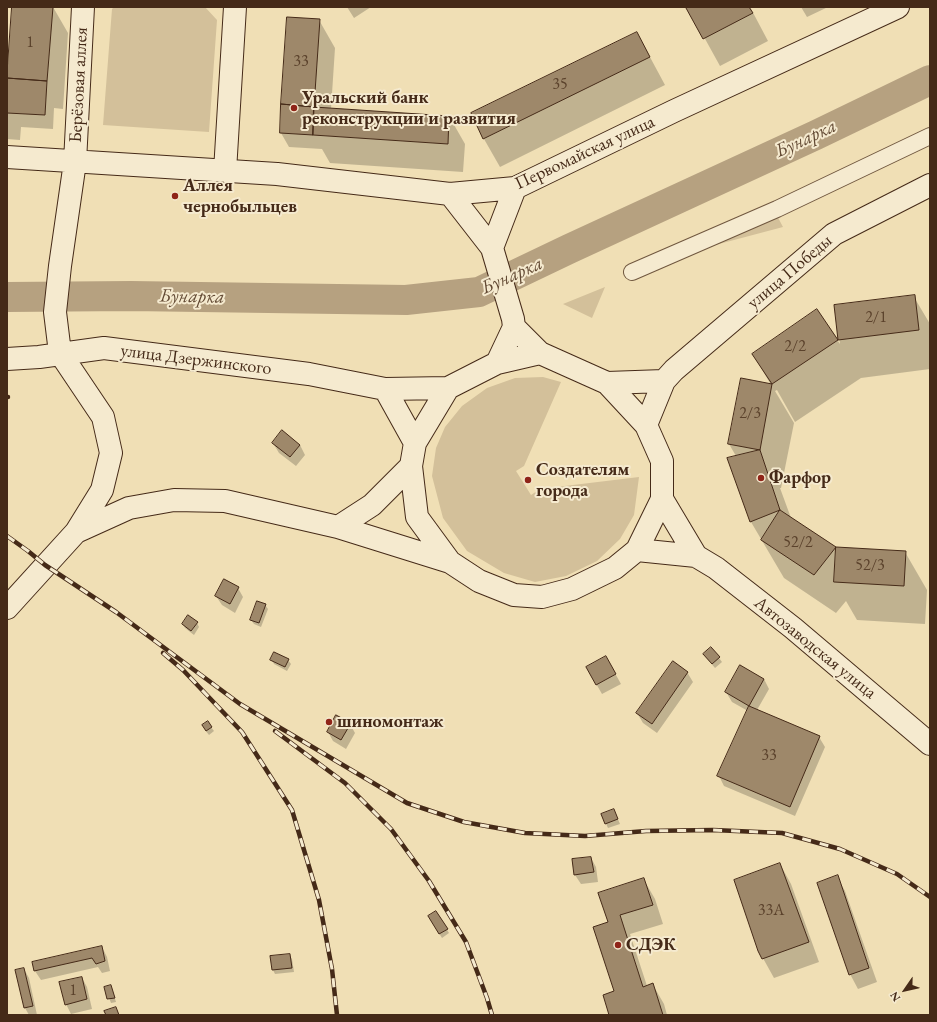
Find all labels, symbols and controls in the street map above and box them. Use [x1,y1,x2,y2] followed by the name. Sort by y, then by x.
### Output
[65,27,93,143] street label: Берёзовая аллея
[26,33,34,53] house number: 1
[293,52,309,72] house number: 33
[552,75,568,95] house number: 35
[302,87,516,130] place label: Уральский банк реконструкции и развития
[289,103,299,113] marker: Уральский банк реконструкции и развития
[512,111,658,195] street label: Первомайская улица
[772,115,840,163] water label: Бунарка
[183,175,297,218] place label: Аллея чернобыльцев
[170,191,180,201] marker: Аллея чернобыльцев
[743,230,837,314] street label: улица Победы
[478,252,546,300] water label: Бунарка
[159,285,225,309] water label: Бунарка
[865,308,887,328] house number: 2/1
[784,337,806,357] house number: 2/2
[119,340,273,380] street label: улица Дзержинского
[739,404,761,424] house number: 2/3
[536,459,629,502] place label: Создателям города
[769,467,831,489] place label: Фарфор
[756,473,766,483] marker: Фарфор
[523,475,533,485] marker: Создателям города
[783,533,813,553] house number: 52/2
[855,556,885,576] house number: 52/3
[750,592,880,704] street label: Автозаводская улица
[337,711,444,733] place label: шиномонтаж
[324,717,334,727] marker: шиномонтаж
[761,746,777,766] house number: 33
[758,901,784,921] house number: 33А
[626,934,676,956] place label: СДЭК
[613,940,623,950] marker: СДЭК
[885,970,925,1010] north arrow
[69,981,77,1001] house number: 1
[887,989,903,1004] text: N

